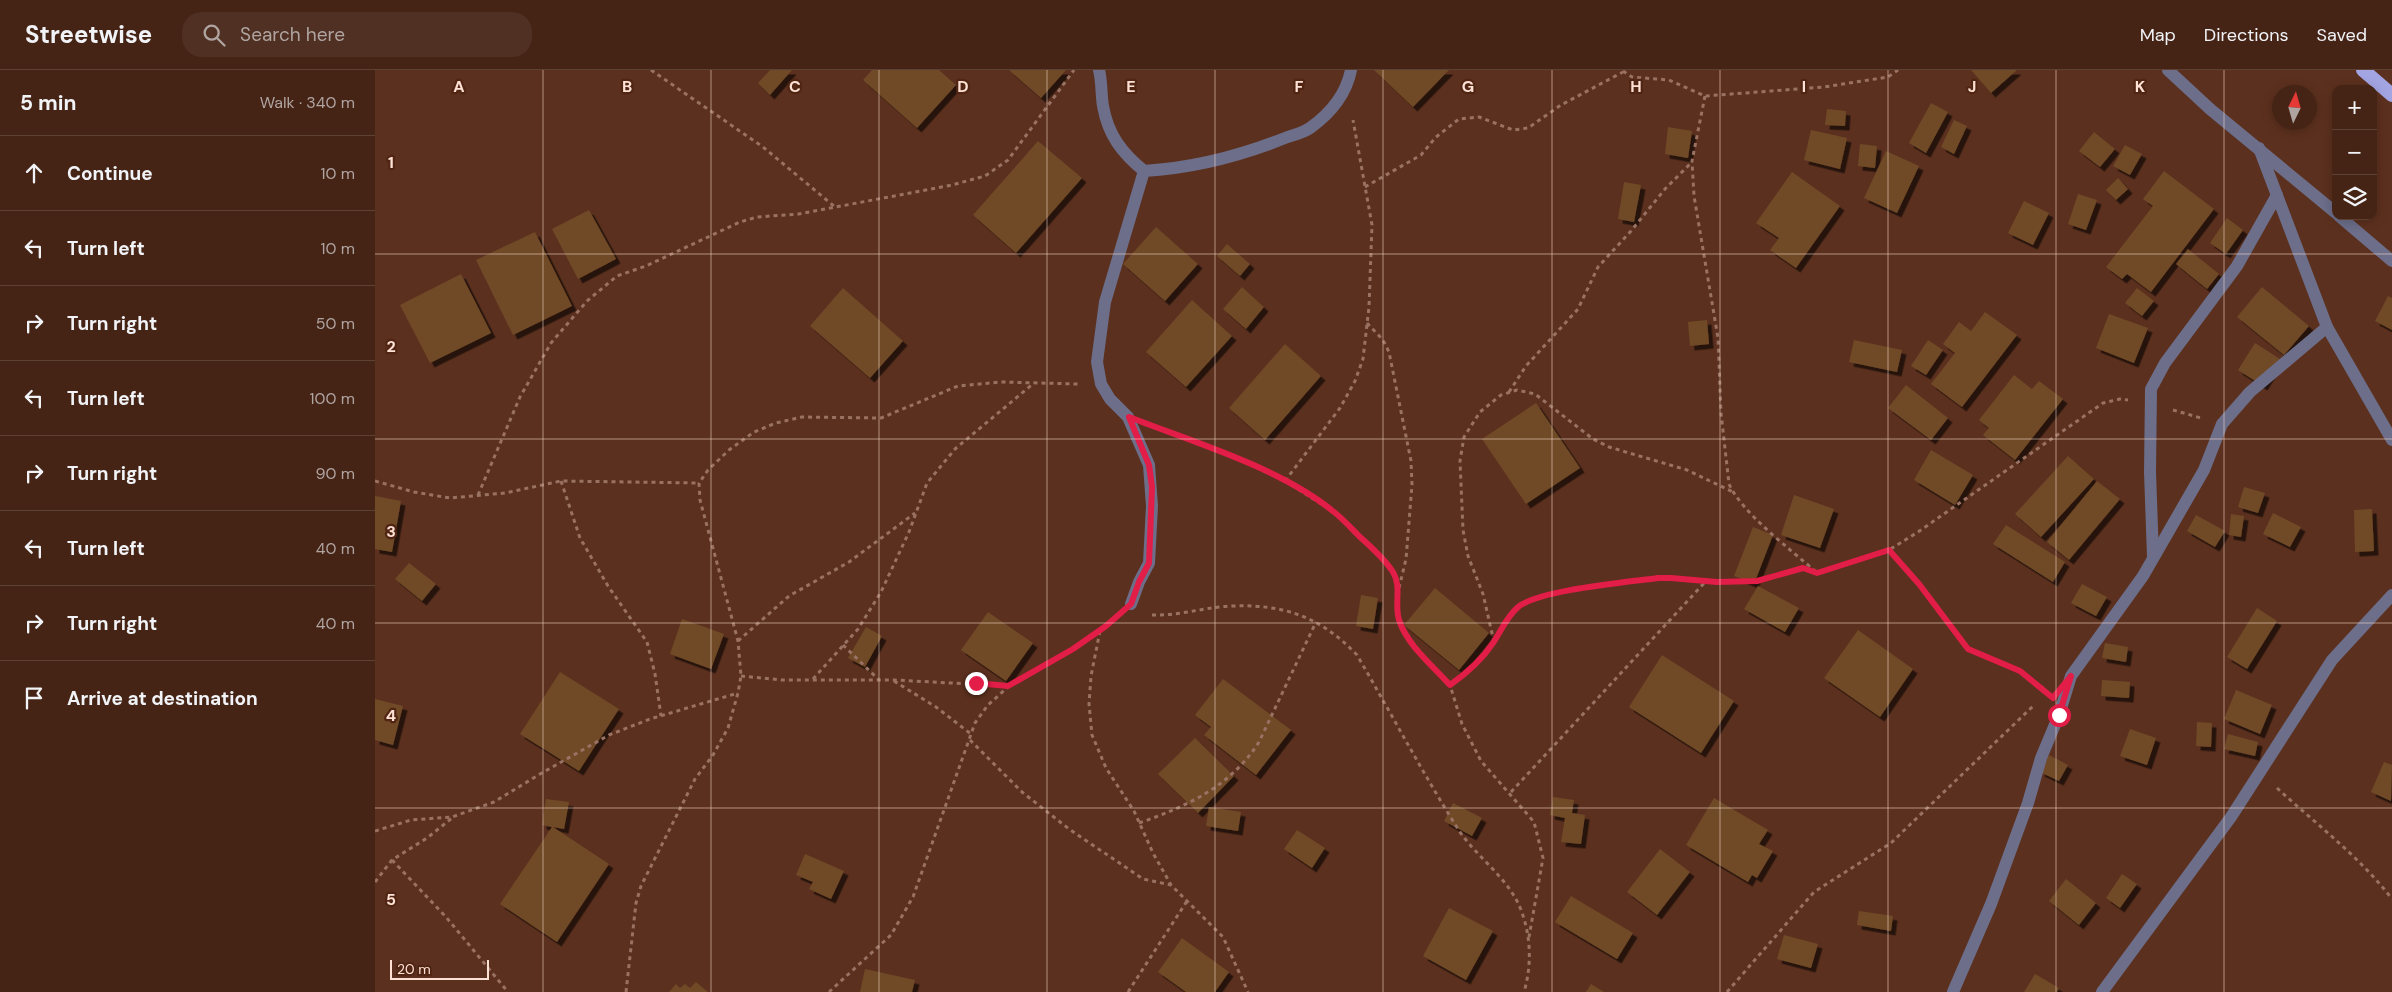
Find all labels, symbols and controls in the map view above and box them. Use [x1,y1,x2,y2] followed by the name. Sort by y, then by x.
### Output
[182,12,532,57] search box
[25,19,152,50] text: Streetwise
[200,21,228,49] icon: search
[240,22,345,47] text: Search here
[2140,23,2176,47] text: Map
[2204,23,2289,47] text: Directions
[2317,23,2367,47] text: Saved
[453,76,465,97] text: A
[622,76,632,97] text: B
[789,76,801,97] text: C
[957,76,969,97] text: D
[1126,76,1136,97] text: E
[1295,76,1304,97] text: F
[1462,76,1474,97] text: G
[1630,76,1642,97] text: H
[1802,76,1806,97] text: I
[1968,76,1976,97] text: J
[2135,76,2146,97] text: K
[2272,85,2317,130] north arrow
[2332,85,2377,220] map controls
[2332,85,2377,130] button: +
[20,89,76,117] text: 5 min
[260,92,355,113] text: Walk · 340 m
[2332,130,2377,175] button: −
[388,152,394,173] text: 1
[20,159,48,187] icon: ahead
[67,161,153,186] text: Continue
[321,163,355,184] text: 10 m
[2332,175,2377,220] button: layers
[20,234,48,262] icon: left
[67,236,145,261] text: Turn left
[321,238,355,259] text: 10 m
[20,309,48,337] icon: right
[67,311,157,336] text: Turn right
[316,313,355,334] text: 50 m
[386,336,396,357] text: 2
[20,384,48,412] icon: left
[67,386,145,411] text: Turn left
[310,388,355,409] text: 100 m
[20,459,48,487] icon: right
[67,461,157,486] text: Turn right
[315,463,355,484] text: 90 m
[386,521,396,542] text: 3
[20,534,48,562] icon: left
[67,536,145,561] text: Turn left
[316,538,355,559] text: 40 m
[20,609,48,637] icon: right
[67,611,157,636] text: Turn right
[316,613,355,634] text: 40 m
[965,672,988,695] route end
[20,684,48,712] icon: arrive
[67,686,258,711] text: Arrive at destination
[2048,704,2071,727] route start
[386,705,396,726] text: 4
[386,889,396,910] text: 5
[390,957,489,980] scale bar
[397,960,431,978] text: 20 m

